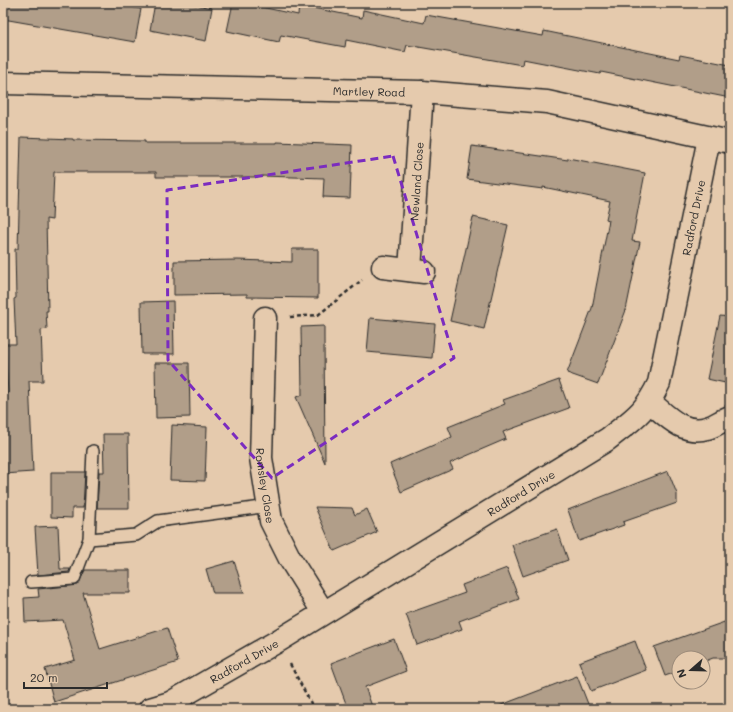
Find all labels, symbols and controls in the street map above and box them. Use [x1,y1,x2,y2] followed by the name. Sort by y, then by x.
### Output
[333,83,405,99] street label: Martley Road
[406,141,426,221] street label: Newland Close
[678,178,708,257] street label: Radford Drive
[253,448,279,524] street label: Romsley Close
[484,466,558,519] street label: Radford Drive
[207,635,281,686] street label: Radford Drive
[671,650,711,690] north arrow
[24,664,107,690] scale bar
[673,667,690,680] text: N
[30,669,58,685] text: 20 m

